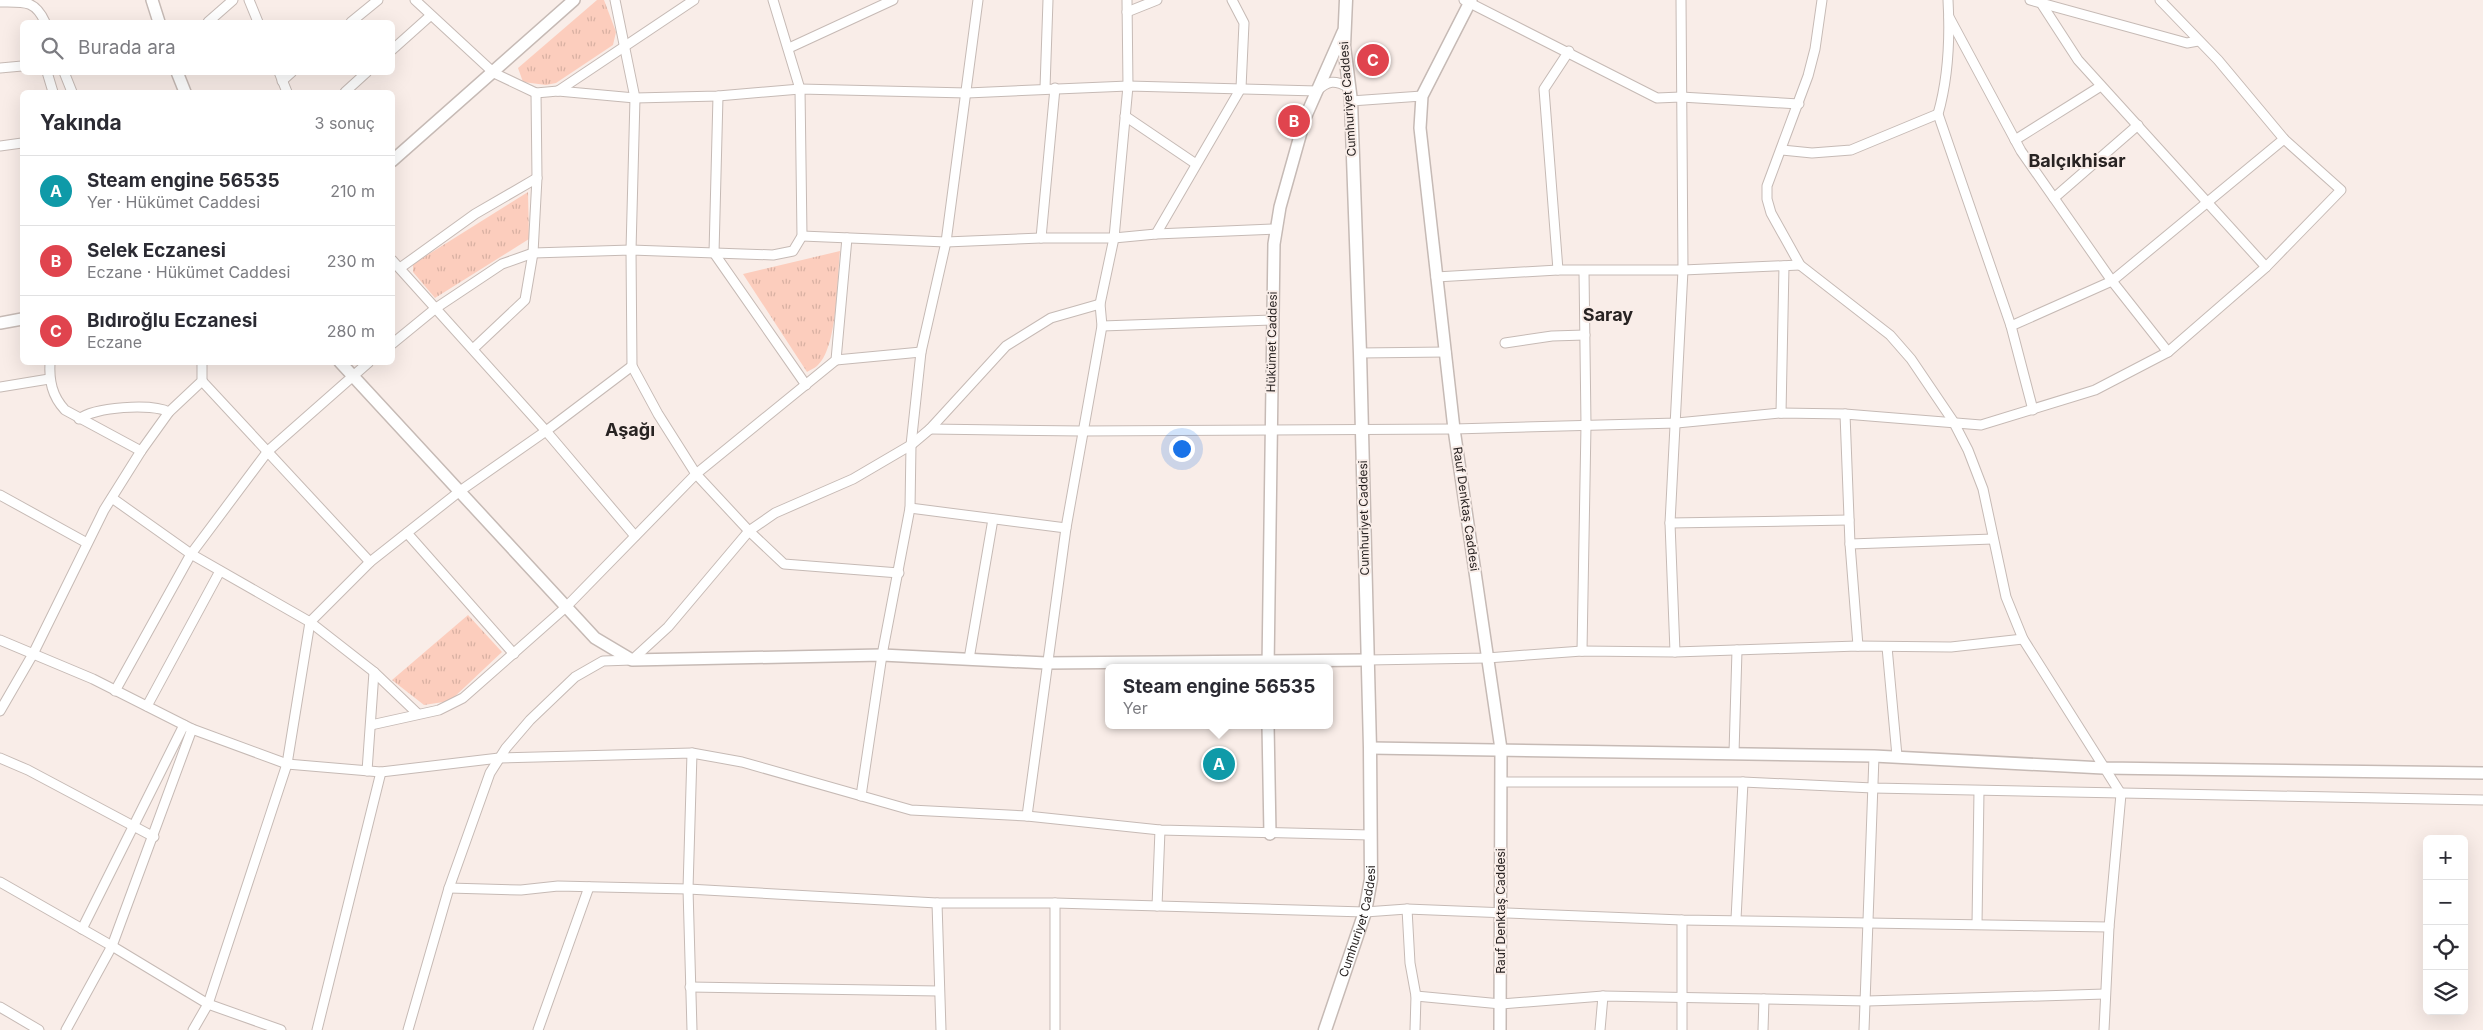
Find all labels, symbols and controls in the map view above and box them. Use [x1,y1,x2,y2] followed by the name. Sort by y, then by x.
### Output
[20,20,395,75] search box
[38,34,66,62] icon: search
[78,36,176,59] text: Burada ara
[1336,41,1359,157] street label: Cumhuriyet Caddesi
[1357,41,1389,79] pin: C
[1278,102,1310,140] pin: B
[40,110,122,135] text: Yakında
[315,113,375,133] text: 3 sonuç
[2028,150,2126,171] district label: Balçıkhisar
[87,169,280,192] text: Steam engine 56535
[50,181,62,201] text: A
[330,181,375,201] text: 210 m
[87,192,260,212] text: Yer · Hükümet Caddesi
[87,239,226,262] text: Selek Eczanesi
[51,251,61,271] text: B
[327,251,375,271] text: 230 m
[87,262,290,282] text: Eczane · Hükümet Caddesi
[1263,291,1280,393] street label: Hükümet Caddesi
[1583,304,1633,325] district label: Saray
[87,309,257,332] text: Bıdıroğlu Eczanesi
[50,321,62,341] text: C
[327,321,375,341] text: 280 m
[87,332,142,352] text: Eczane
[605,419,655,440] district label: Aşağı
[1169,436,1195,462] your location
[1450,446,1483,572] street label: Rauf Denktaş Caddesi
[1355,460,1372,576] street label: Cumhuriyet Caddesi
[1105,664,1333,729] popup
[1123,675,1315,698] text: Steam engine 56535
[1123,698,1148,718] text: Yer
[1203,745,1235,783] pin: A
[2423,835,2468,1015] map controls
[2423,835,2468,880] button: +
[1493,848,1508,974] street label: Rauf Denktaş Caddesi
[1335,865,1378,979] street label: Cumhuriyet Caddesi
[2423,880,2468,925] button: −
[2423,925,2468,970] button: locate
[2423,970,2468,1015] button: layers

